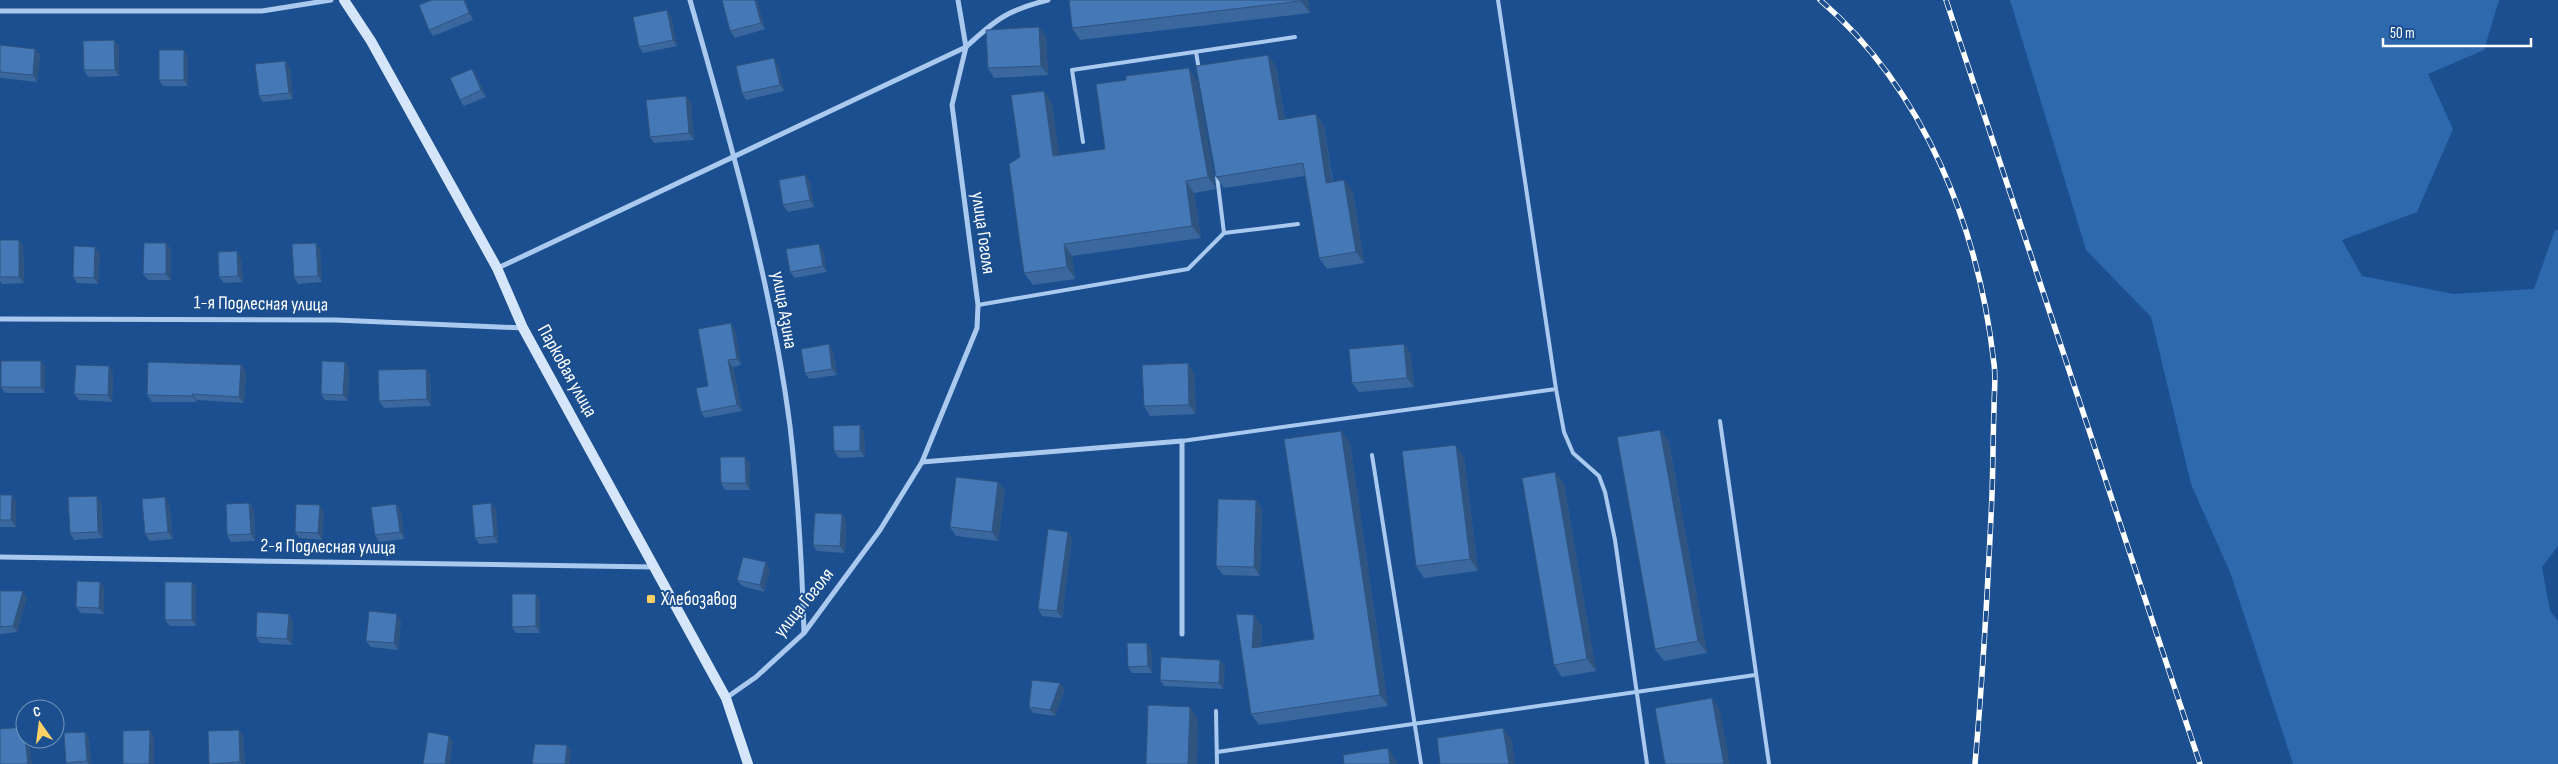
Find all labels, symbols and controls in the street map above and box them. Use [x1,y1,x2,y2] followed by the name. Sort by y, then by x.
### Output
[2383,15,2530,47] scale bar
[2390,24,2415,43] text: 50 m
[966,190,1000,276] street label: улица Гоголя
[766,269,802,351] street label: улица Азина
[194,291,328,317] street label: 1-я Подлесная улица
[532,321,602,421] street label: Парковая улица
[260,534,396,560] street label: 2-я Подлесная улица
[769,564,839,642] street label: улица Гоголя
[660,588,737,611] place label: Хлебозавод
[645,593,657,605] marker: Хлебозавод
[15,699,65,749] north arrow
[31,703,43,721] text: С

